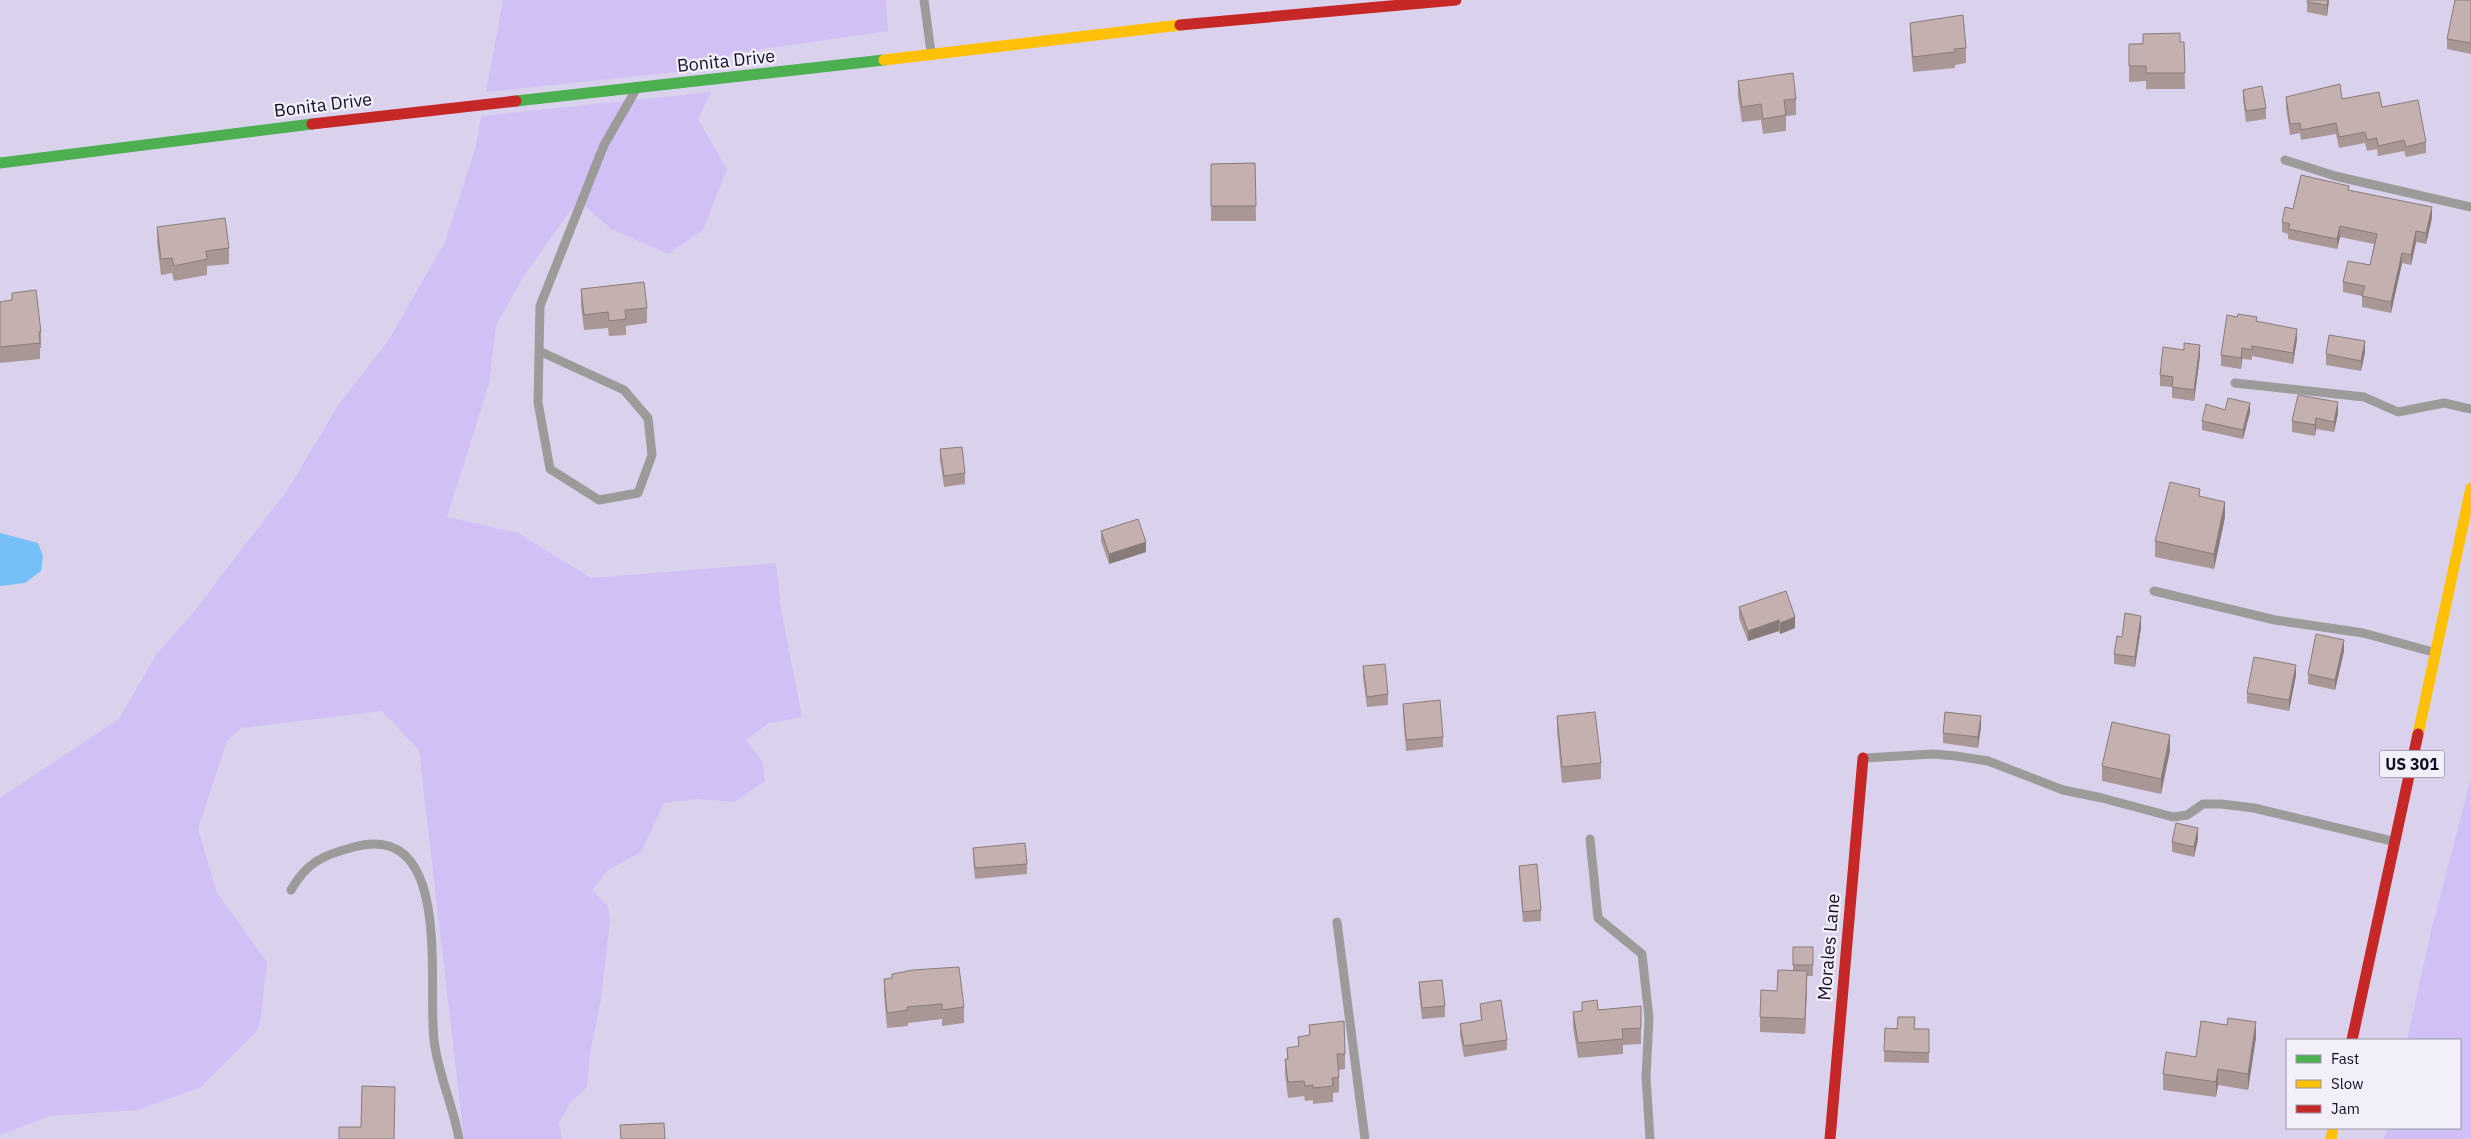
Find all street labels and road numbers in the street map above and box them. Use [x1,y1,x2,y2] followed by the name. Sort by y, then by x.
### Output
[676,44,776,77] street label: Bonita Drive
[273,87,373,122] street label: Bonita Drive
[2380,751,2444,778] road number: US 301
[1812,892,1845,1001] street label: Morales Lane

